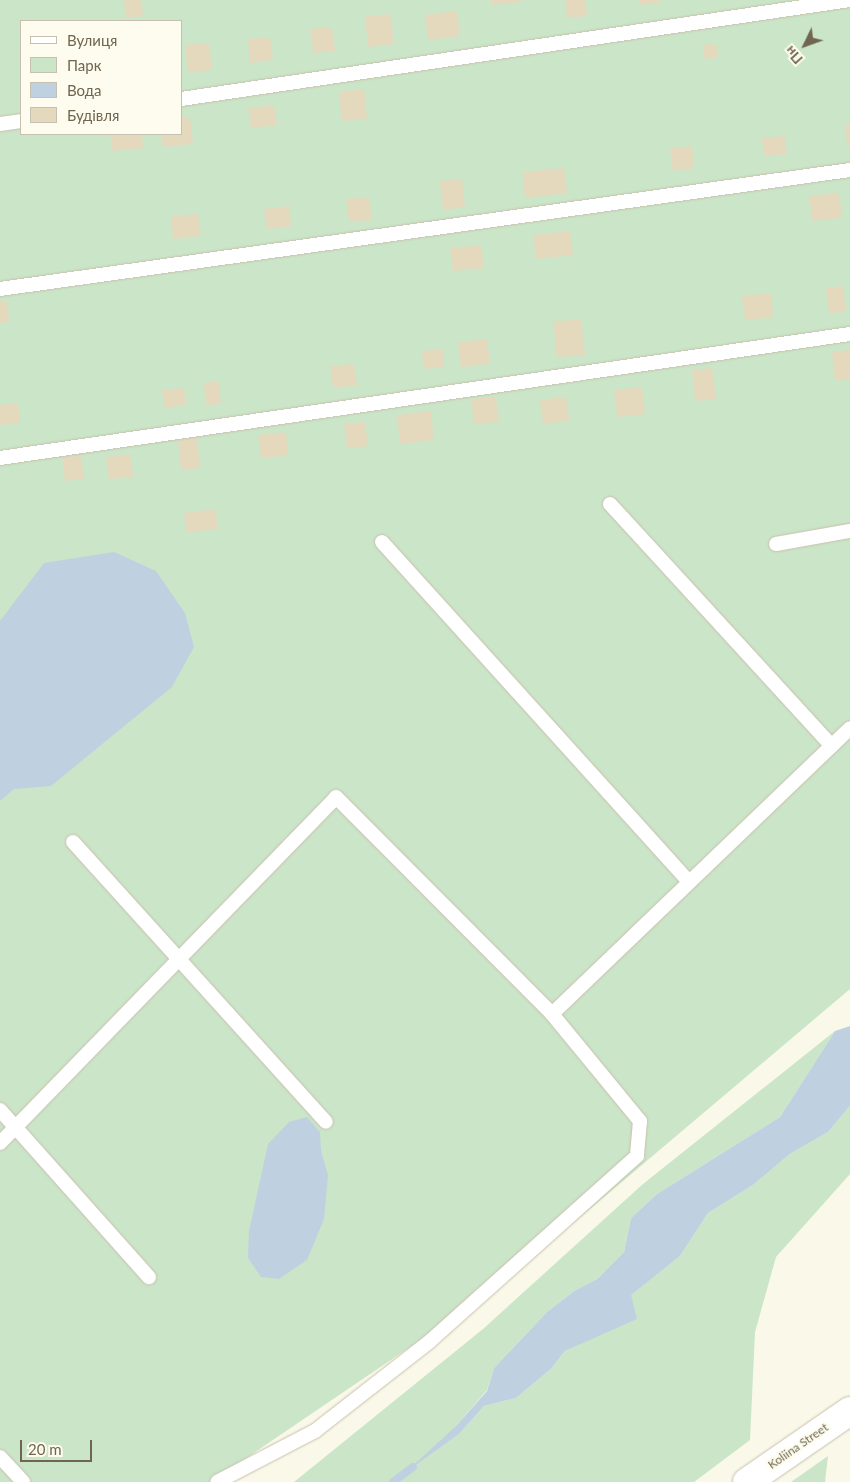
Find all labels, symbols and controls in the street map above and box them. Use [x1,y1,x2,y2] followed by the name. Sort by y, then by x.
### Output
[20,20,182,135] legend
[780,20,830,70] north arrow
[67,31,117,49] text: Вулиця
[781,43,806,68] text: Пн
[67,56,101,74] text: Парк
[67,81,102,99] text: Вода
[67,106,119,124] text: Будівля
[765,1420,831,1472] street label: Koliina Street
[22,1430,95,1462] scale bar
[28,1440,62,1458] text: 20 m

